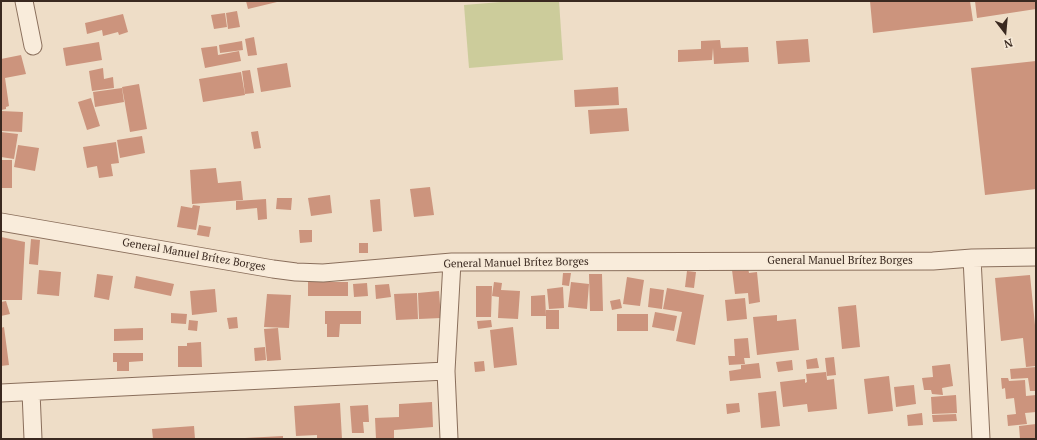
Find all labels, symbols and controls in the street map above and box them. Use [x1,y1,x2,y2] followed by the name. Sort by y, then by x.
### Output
[985,12,1025,52] north arrow
[1002,36,1014,51] text: N
[121,236,267,274] street label: General Manuel Brítez Borges
[767,254,913,268] street label: General Manuel Brítez Borges
[443,255,589,271] street label: General Manuel Brítez Borges

